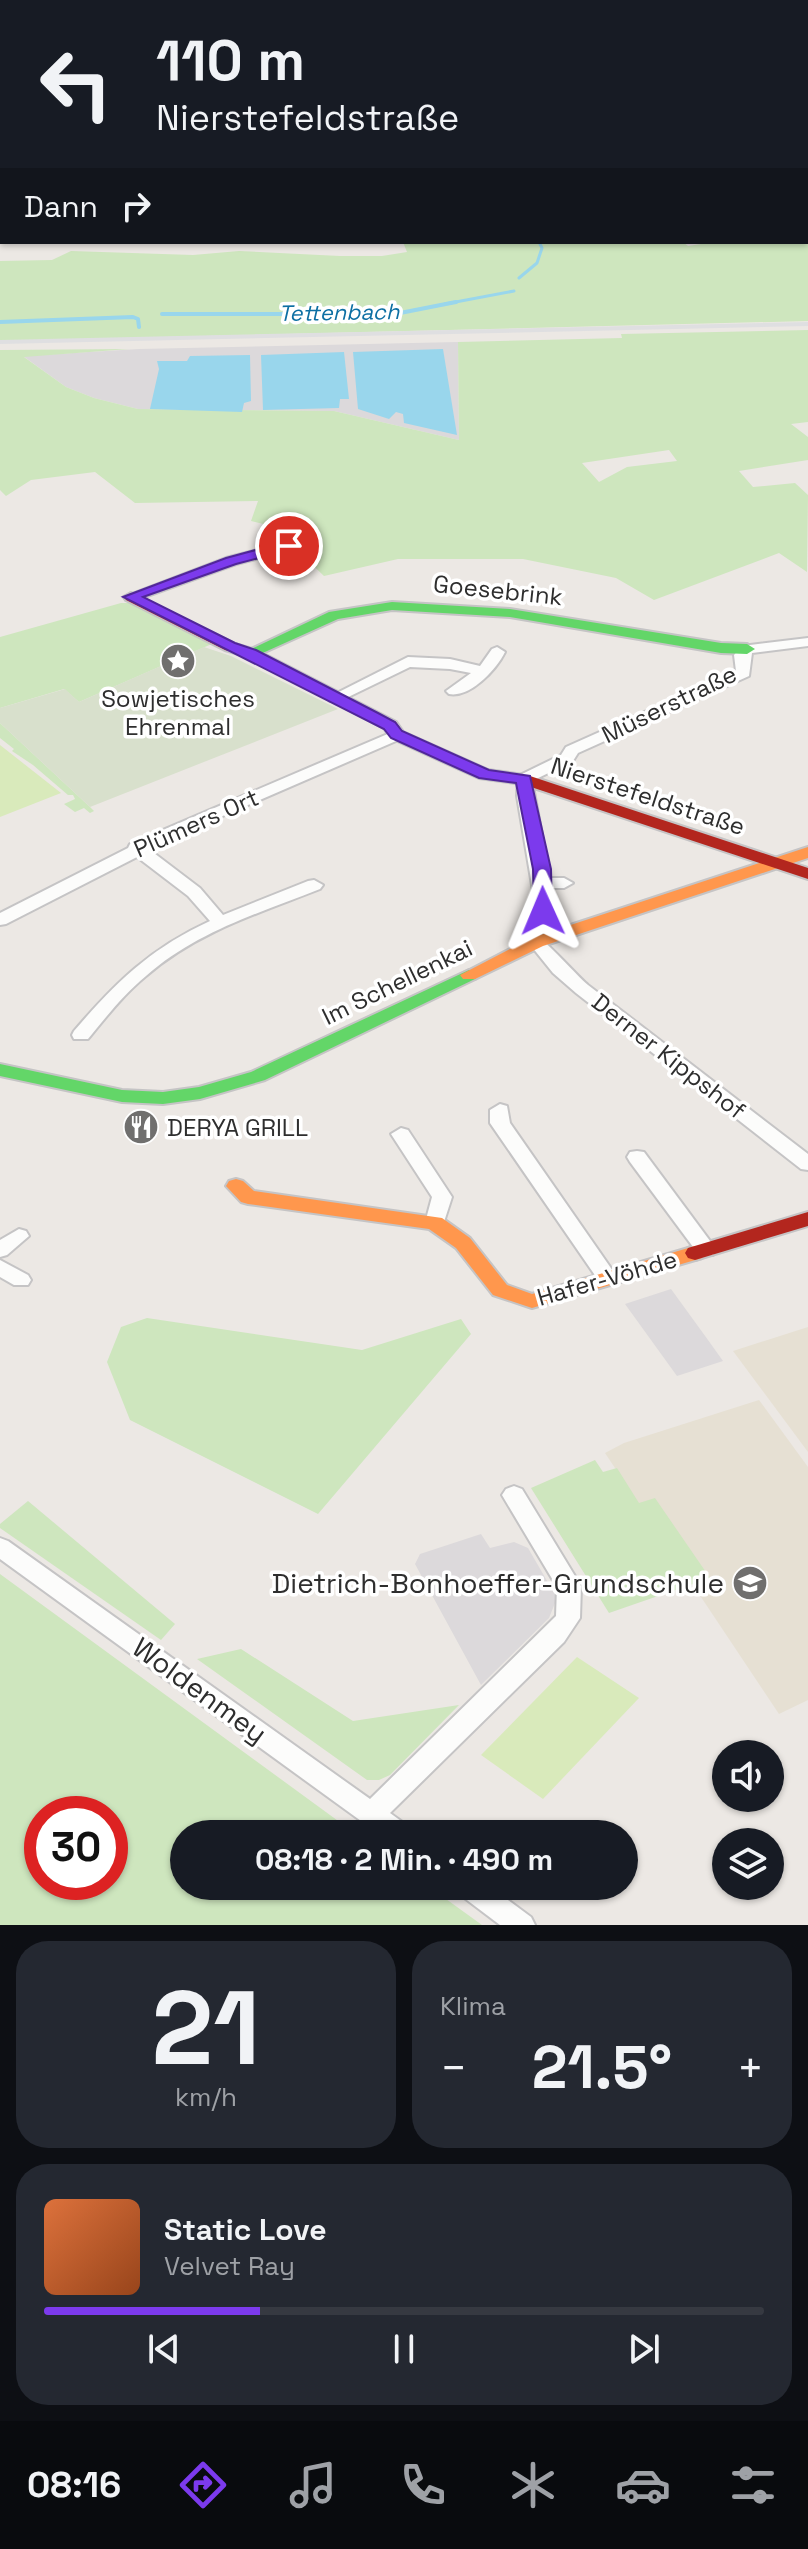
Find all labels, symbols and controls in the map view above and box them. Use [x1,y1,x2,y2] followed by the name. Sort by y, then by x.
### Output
[156,25,305,96] text: 110 m
[24,32,128,136] icon: left
[156,95,459,141] text: Nierstefeldstraße
[114,184,158,228] icon: right
[24,187,98,226] text: Dann
[278,297,400,327] water label: Tettenbach
[255,512,323,580] pin
[267,524,311,568] icon: arrive
[432,568,564,612] street label: Goesebrink
[159,642,197,680] place icon: Sowjetisches Ehrenmal
[596,658,742,750] street label: Müserstraße
[101,683,255,742] place label: Sowjetisches Ehrenmal
[547,750,749,842] street label: Nierstefeldstraße
[129,782,263,864] street label: Plümers Ort
[501,869,585,953] position arrow
[317,932,477,1032] street label: Im Schellenkai
[586,986,752,1126] street label: Derner Kippshof
[122,1108,160,1146] restaurant icon: DERYA GRILL
[167,1112,308,1143] place label: DERYA GRILL
[533,1243,681,1313] street label: Hafer-Vöhde
[731,1564,769,1602] school or university icon: Dietrich-Bonhoeffer-Grundschule
[272,1565,724,1601] place label: Dietrich-Bonhoeffer-Grundschule
[126,1629,274,1751] street label: Woldenmey
[712,1740,784,1900] map controls
[712,1740,784,1812] button: sound
[24,1796,128,1900] speed limit sign: 30
[712,1828,784,1900] button: layers
[255,1840,553,1879] text: 08:18 · 2 Min. · 490 m
[152,1962,260,2094] text: 21
[440,1989,506,2023] text: Klima
[532,2029,672,2106] text: 21.5°
[440,2040,467,2096] text: −
[737,2040,764,2096] text: +
[175,2080,237,2114] text: km/h
[164,2210,327,2249] text: Static Love
[164,2249,295,2283] text: Velvet Ray
[142,2327,186,2371] icon: previous
[382,2327,426,2371] icon: pause
[622,2327,666,2371] icon: next
[175,2457,231,2513] icon: directions
[285,2457,341,2513] icon: music
[395,2457,451,2513] icon: phone
[505,2457,561,2513] icon: climate
[615,2457,671,2513] icon: car
[725,2457,781,2513] icon: filters
[27,2462,121,2508] text: 08:16

